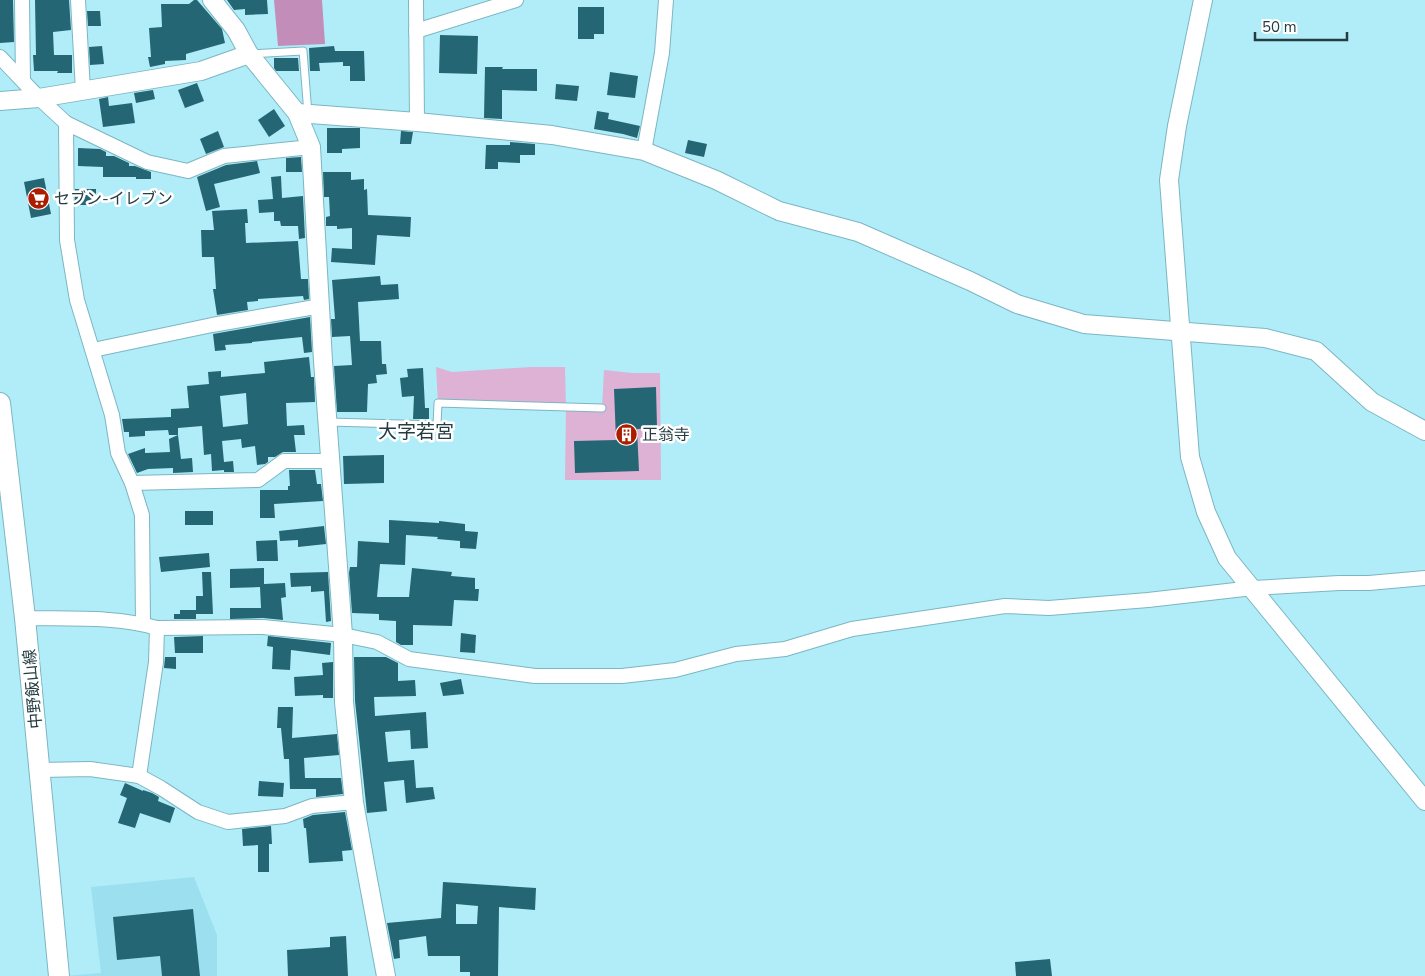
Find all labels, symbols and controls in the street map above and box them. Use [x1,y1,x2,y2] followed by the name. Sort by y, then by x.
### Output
[1255,10,1348,42] scale bar
[1262,17,1297,37] text: 50 m
[26,186,50,210] supermarket icon: セブン-イレブン
[54,188,173,210] place label: セブン-イレブン
[378,419,454,445] district label: 大字若宮
[614,422,638,446] building icon: 正翁寺
[642,424,690,446] place label: 正翁寺
[19,648,47,730] street label: 中野飯山線

